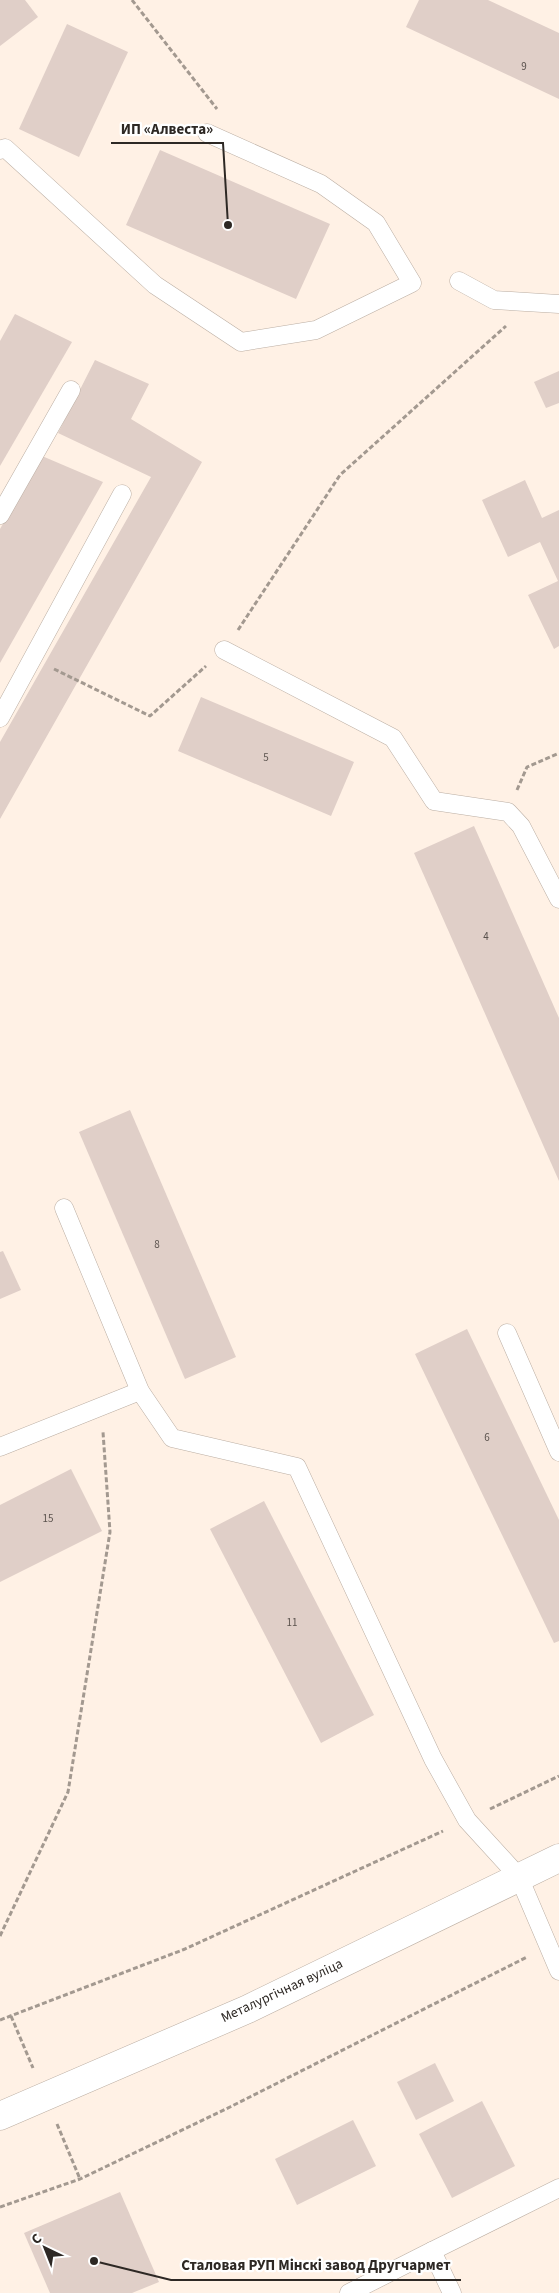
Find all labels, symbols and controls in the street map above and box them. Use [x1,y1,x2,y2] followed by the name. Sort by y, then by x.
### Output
[521,59,527,74] house number: 9
[111,113,223,143] callout: ИП «Алвеста»
[121,119,213,140] text: ИП «Алвеста»
[263,750,269,765] house number: 5
[483,929,489,944] house number: 4
[154,1237,160,1252] house number: 8
[484,1430,490,1445] house number: 6
[43,1511,53,1526] house number: 15
[287,1615,297,1630] house number: 11
[218,1954,346,2028] street label: Металургічная вуліца
[20,2223,70,2273] north arrow
[27,2229,47,2249] text: С
[171,2250,461,2280] callout: Сталовая РУП Мінскі завод Другчармет
[181,2255,451,2276] text: Сталовая РУП Мінскі завод Другчармет

